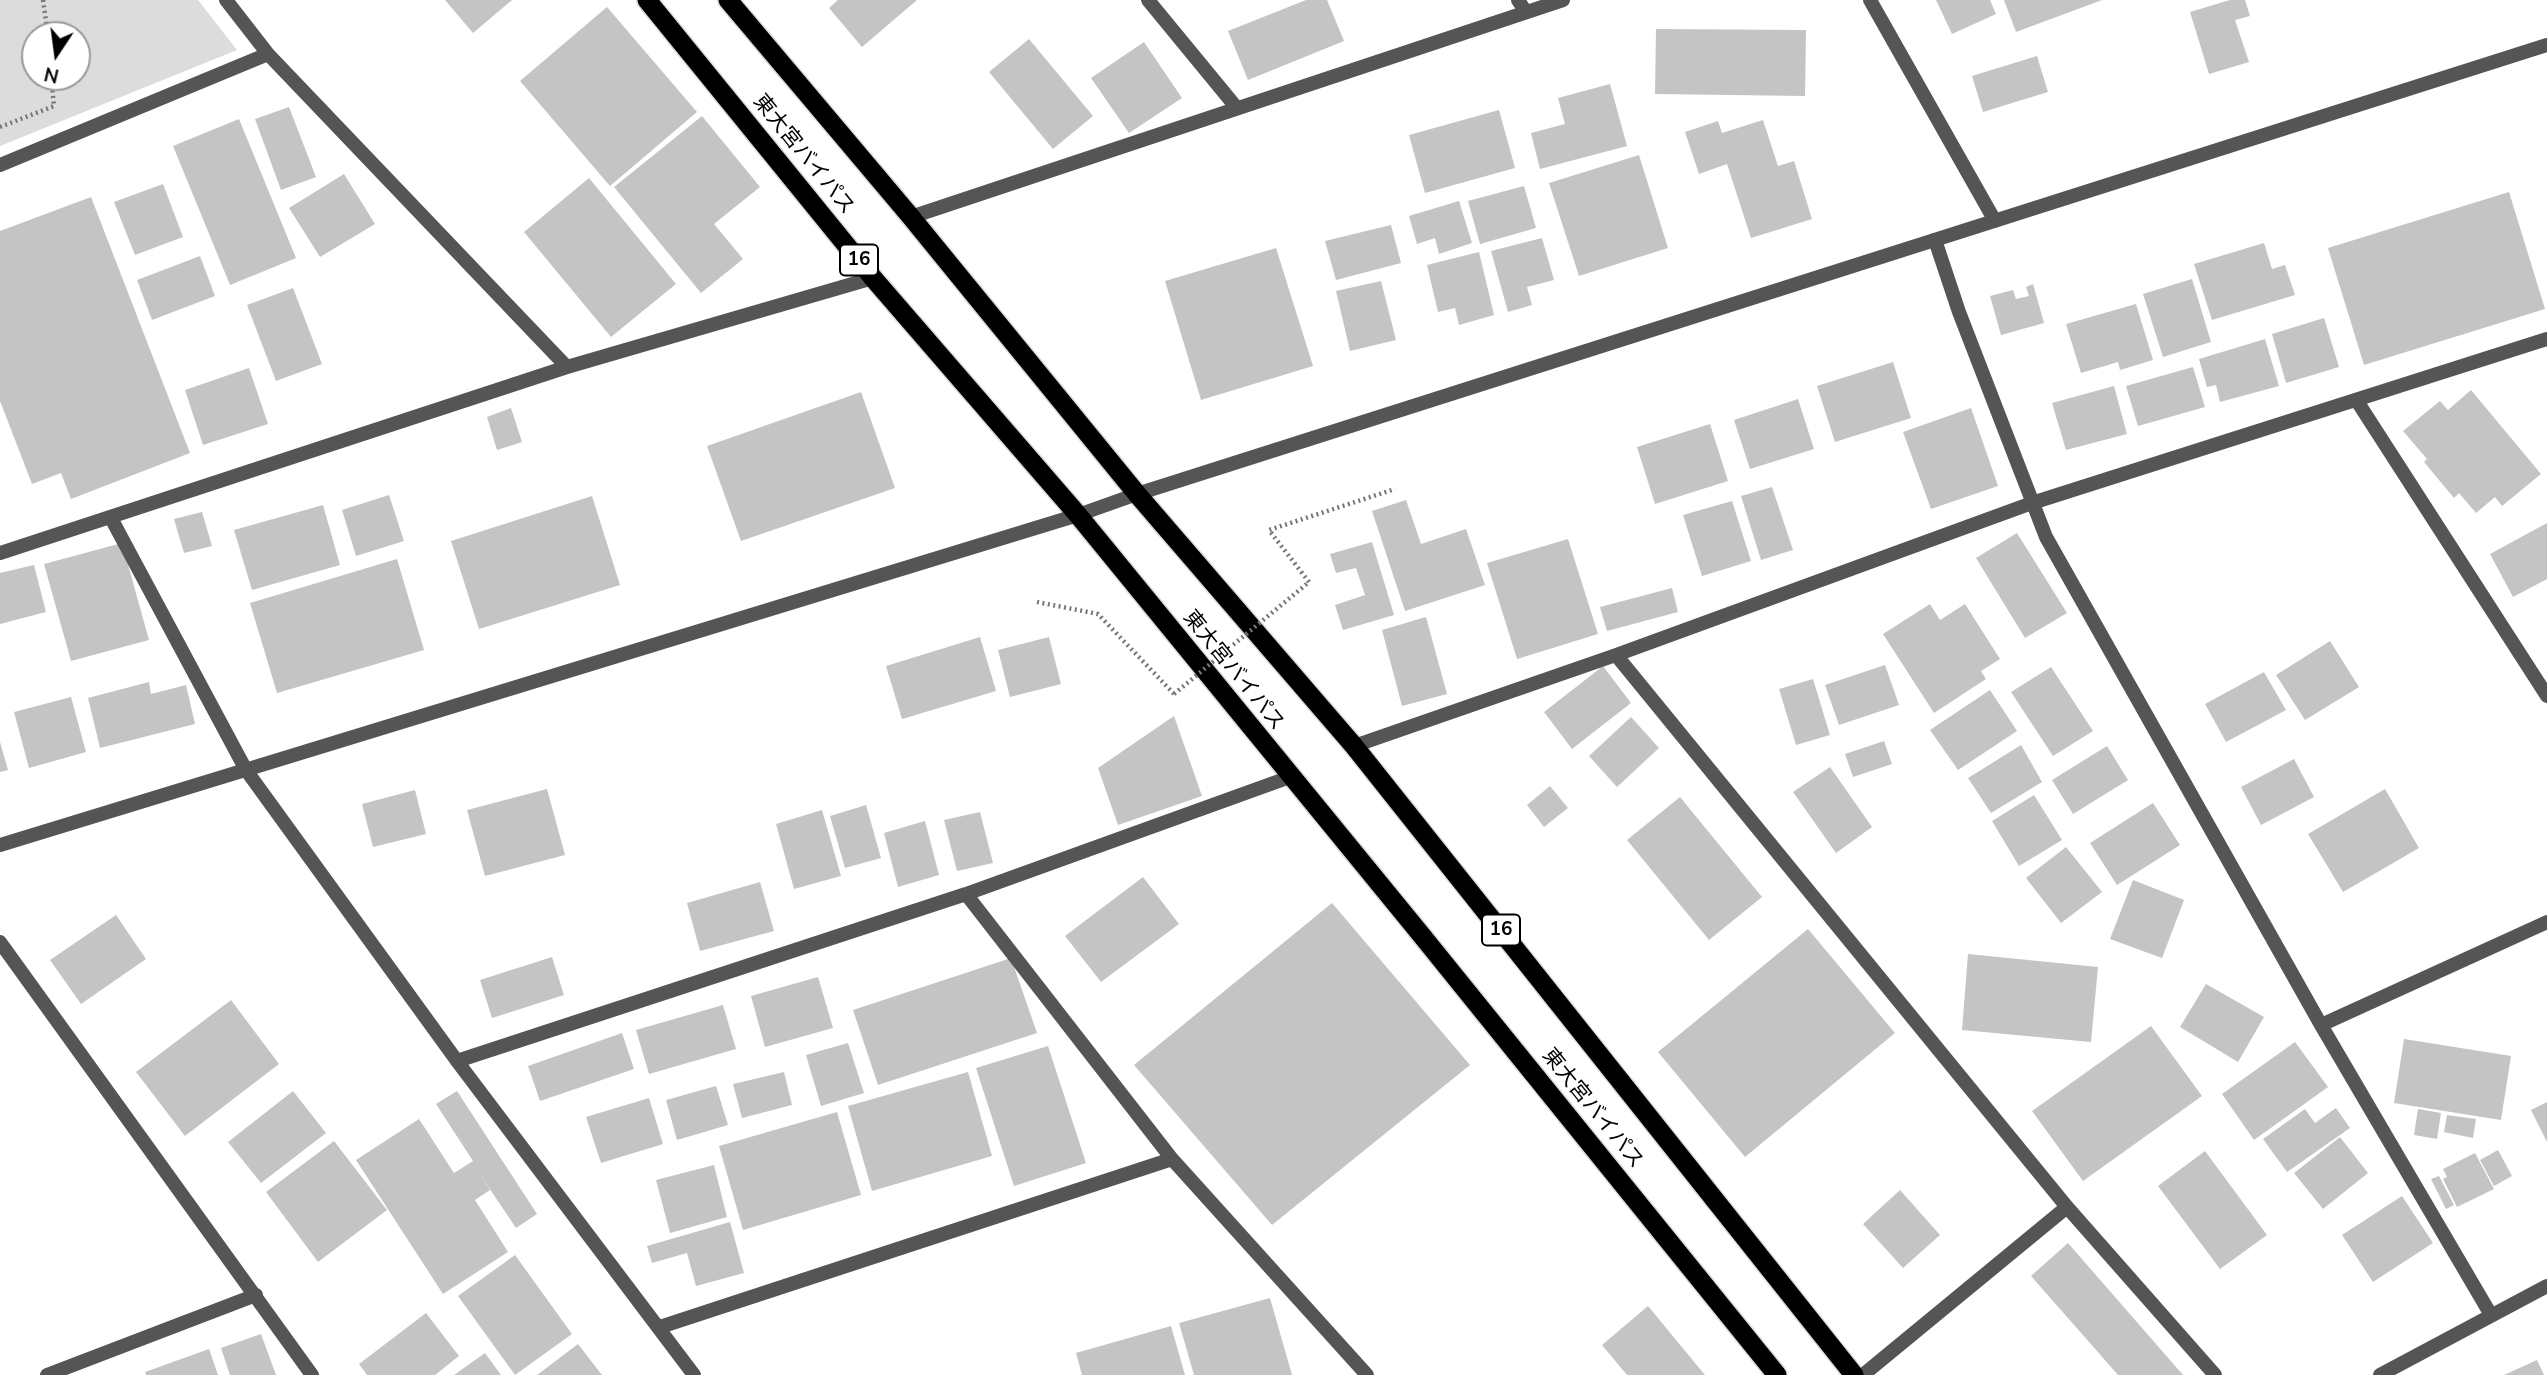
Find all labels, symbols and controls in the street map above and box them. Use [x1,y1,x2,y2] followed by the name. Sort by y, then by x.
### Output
[21,21,91,91] north arrow
[42,60,62,89] text: N
[747,90,859,220] street label: 東大宮バイパス
[840,244,878,276] road number: 16
[1177,606,1289,736] street label: 東大宮バイパス
[1482,914,1520,946] road number: 16
[1536,1044,1648,1174] street label: 東大宮バイパス

